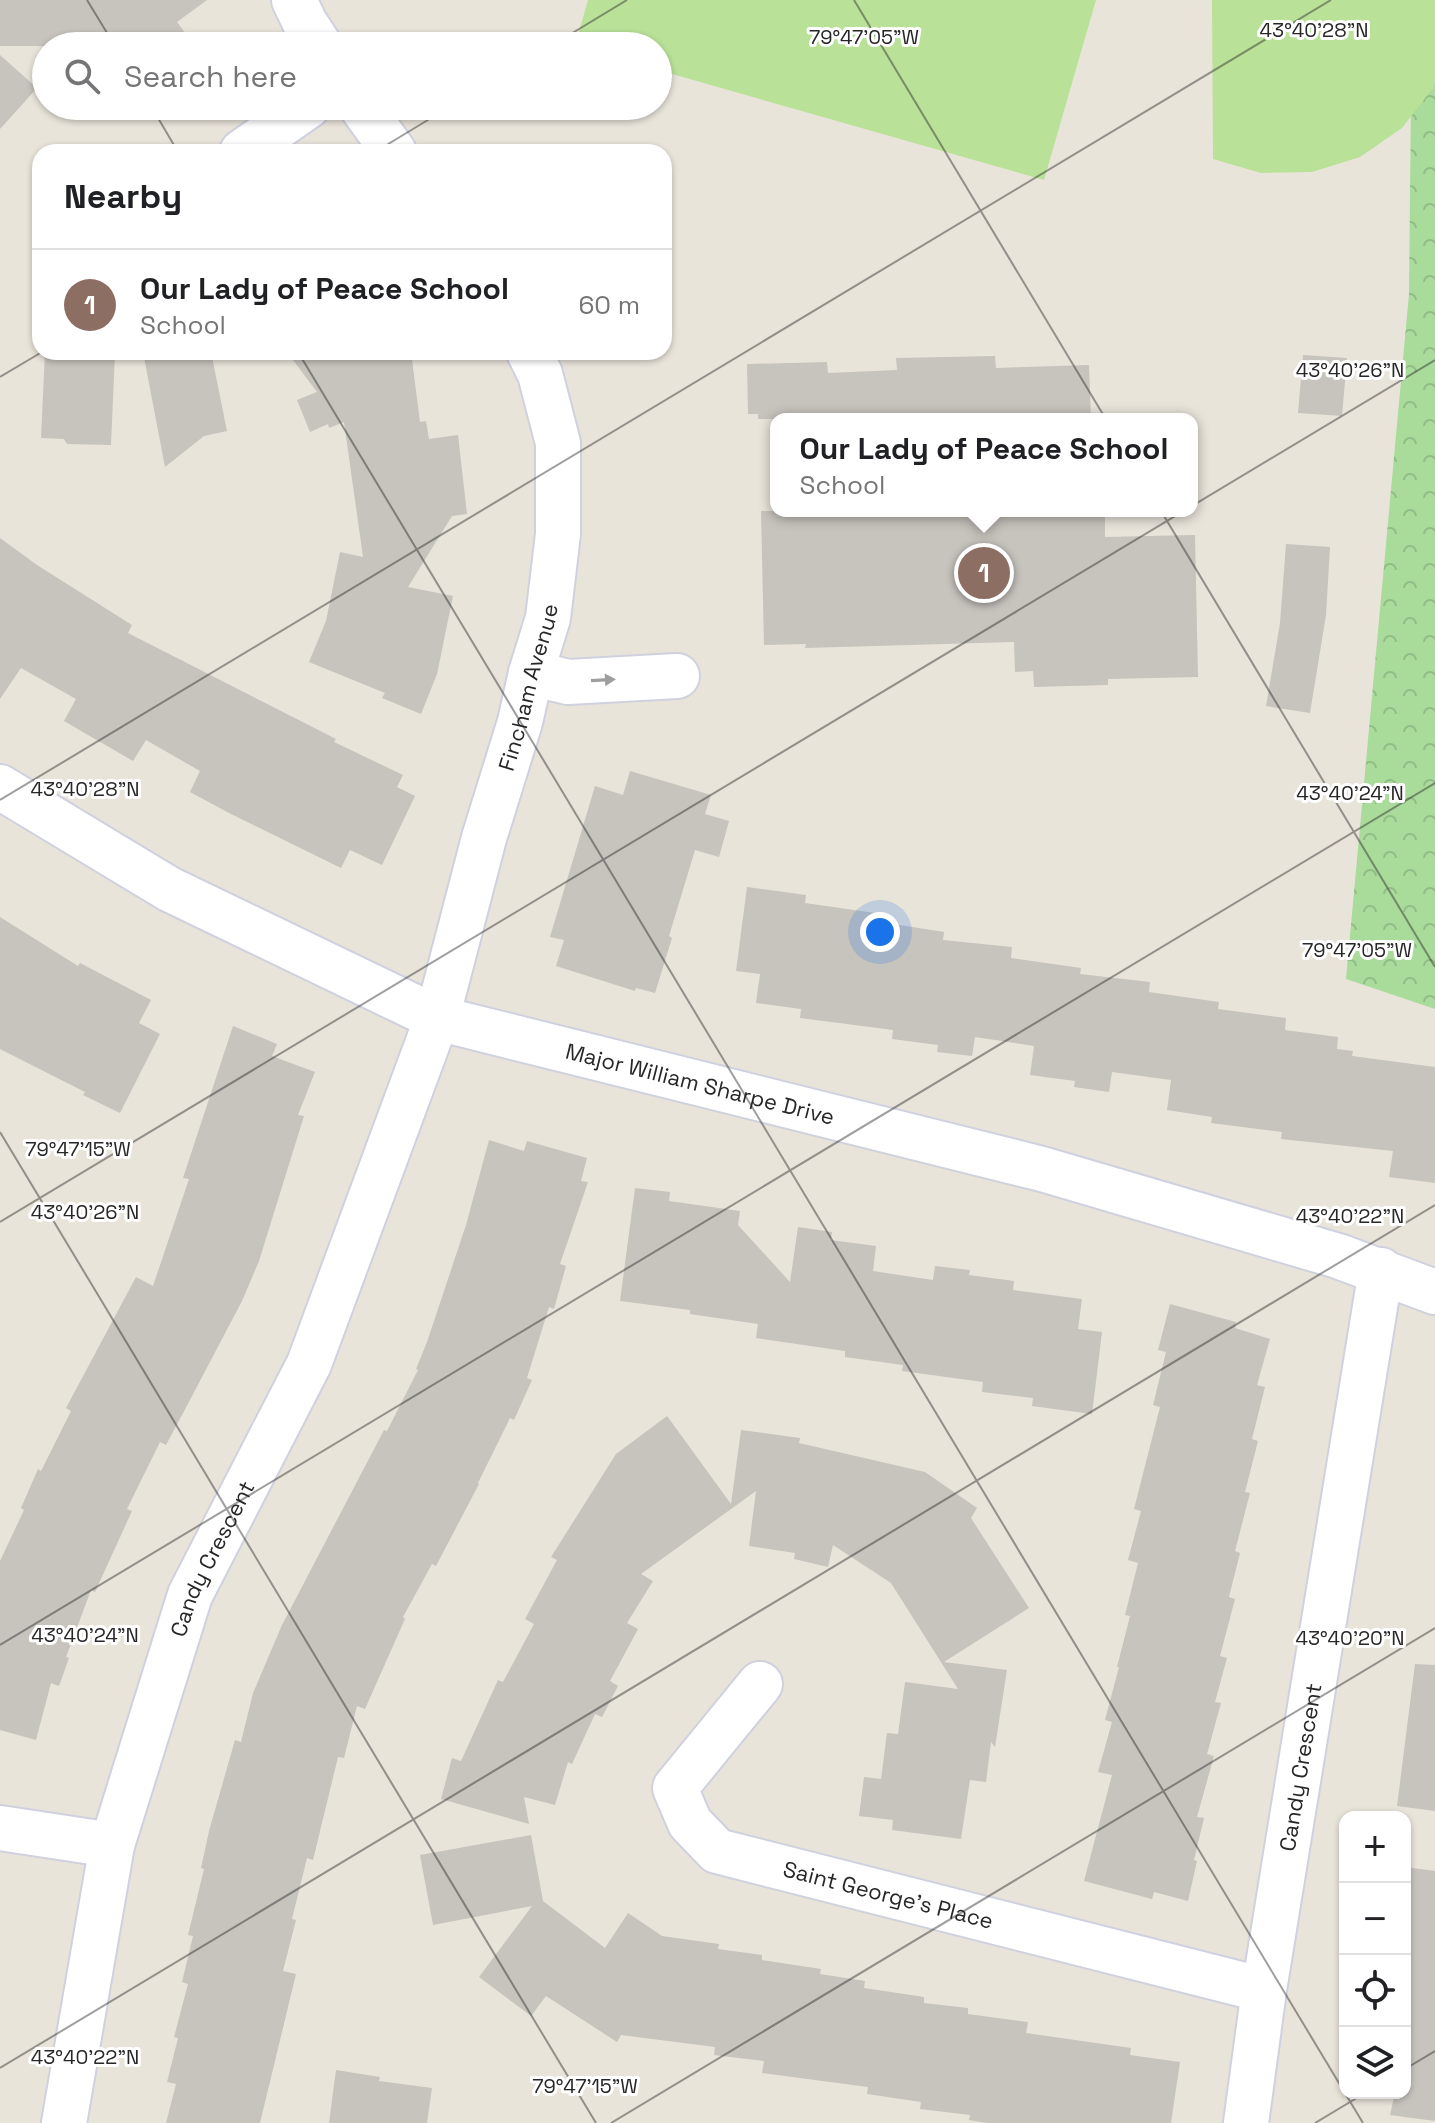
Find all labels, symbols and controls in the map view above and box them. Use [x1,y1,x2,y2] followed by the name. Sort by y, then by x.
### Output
[1260,17,1368,43] text: 43°40'28"N
[809,24,919,50] text: 79°47'05"W
[32,32,672,120] search box
[60,54,104,98] icon: search
[124,57,297,96] text: Search here
[64,175,182,218] text: Nearby
[140,269,509,308] text: Our Lady of Peace School
[84,288,96,322] text: 1
[578,288,640,322] text: 60 m
[140,308,226,342] text: School
[1296,357,1404,383] text: 43°40'26"N
[770,413,1198,517] popup
[800,429,1168,468] text: Our Lady of Peace School
[800,468,885,502] text: School
[958,543,1010,603] pin: 1
[492,602,564,774] street label: Fincham Avenue
[591,674,616,687] one-way arrow
[31,776,139,802] text: 43°40'28"N
[1296,780,1404,806] text: 43°40'24"N
[860,912,900,952] your location
[1302,937,1412,963] text: 79°47'05"W
[563,1037,837,1131] street label: Major William Sharpe Drive
[25,1136,131,1162] text: 79°47'15"W
[31,1199,139,1225] text: 43°40'26"N
[1296,1203,1404,1229] text: 43°40'22"N
[164,1476,261,1640] street label: Candy Crescent
[31,1622,139,1648] text: 43°40'24"N
[1295,1625,1405,1651] text: 43°40'20"N
[1273,1681,1328,1853] street label: Candy Crescent
[1339,1811,1411,2099] map controls
[1339,1811,1411,1883] button: +
[780,1854,996,1935] street label: Saint George's Place
[1339,1883,1411,1955] button: −
[1339,1955,1411,2027] button: locate
[1339,2027,1411,2099] button: layers
[31,2044,139,2070] text: 43°40'22"N
[532,2073,638,2099] text: 79°47'15"W

